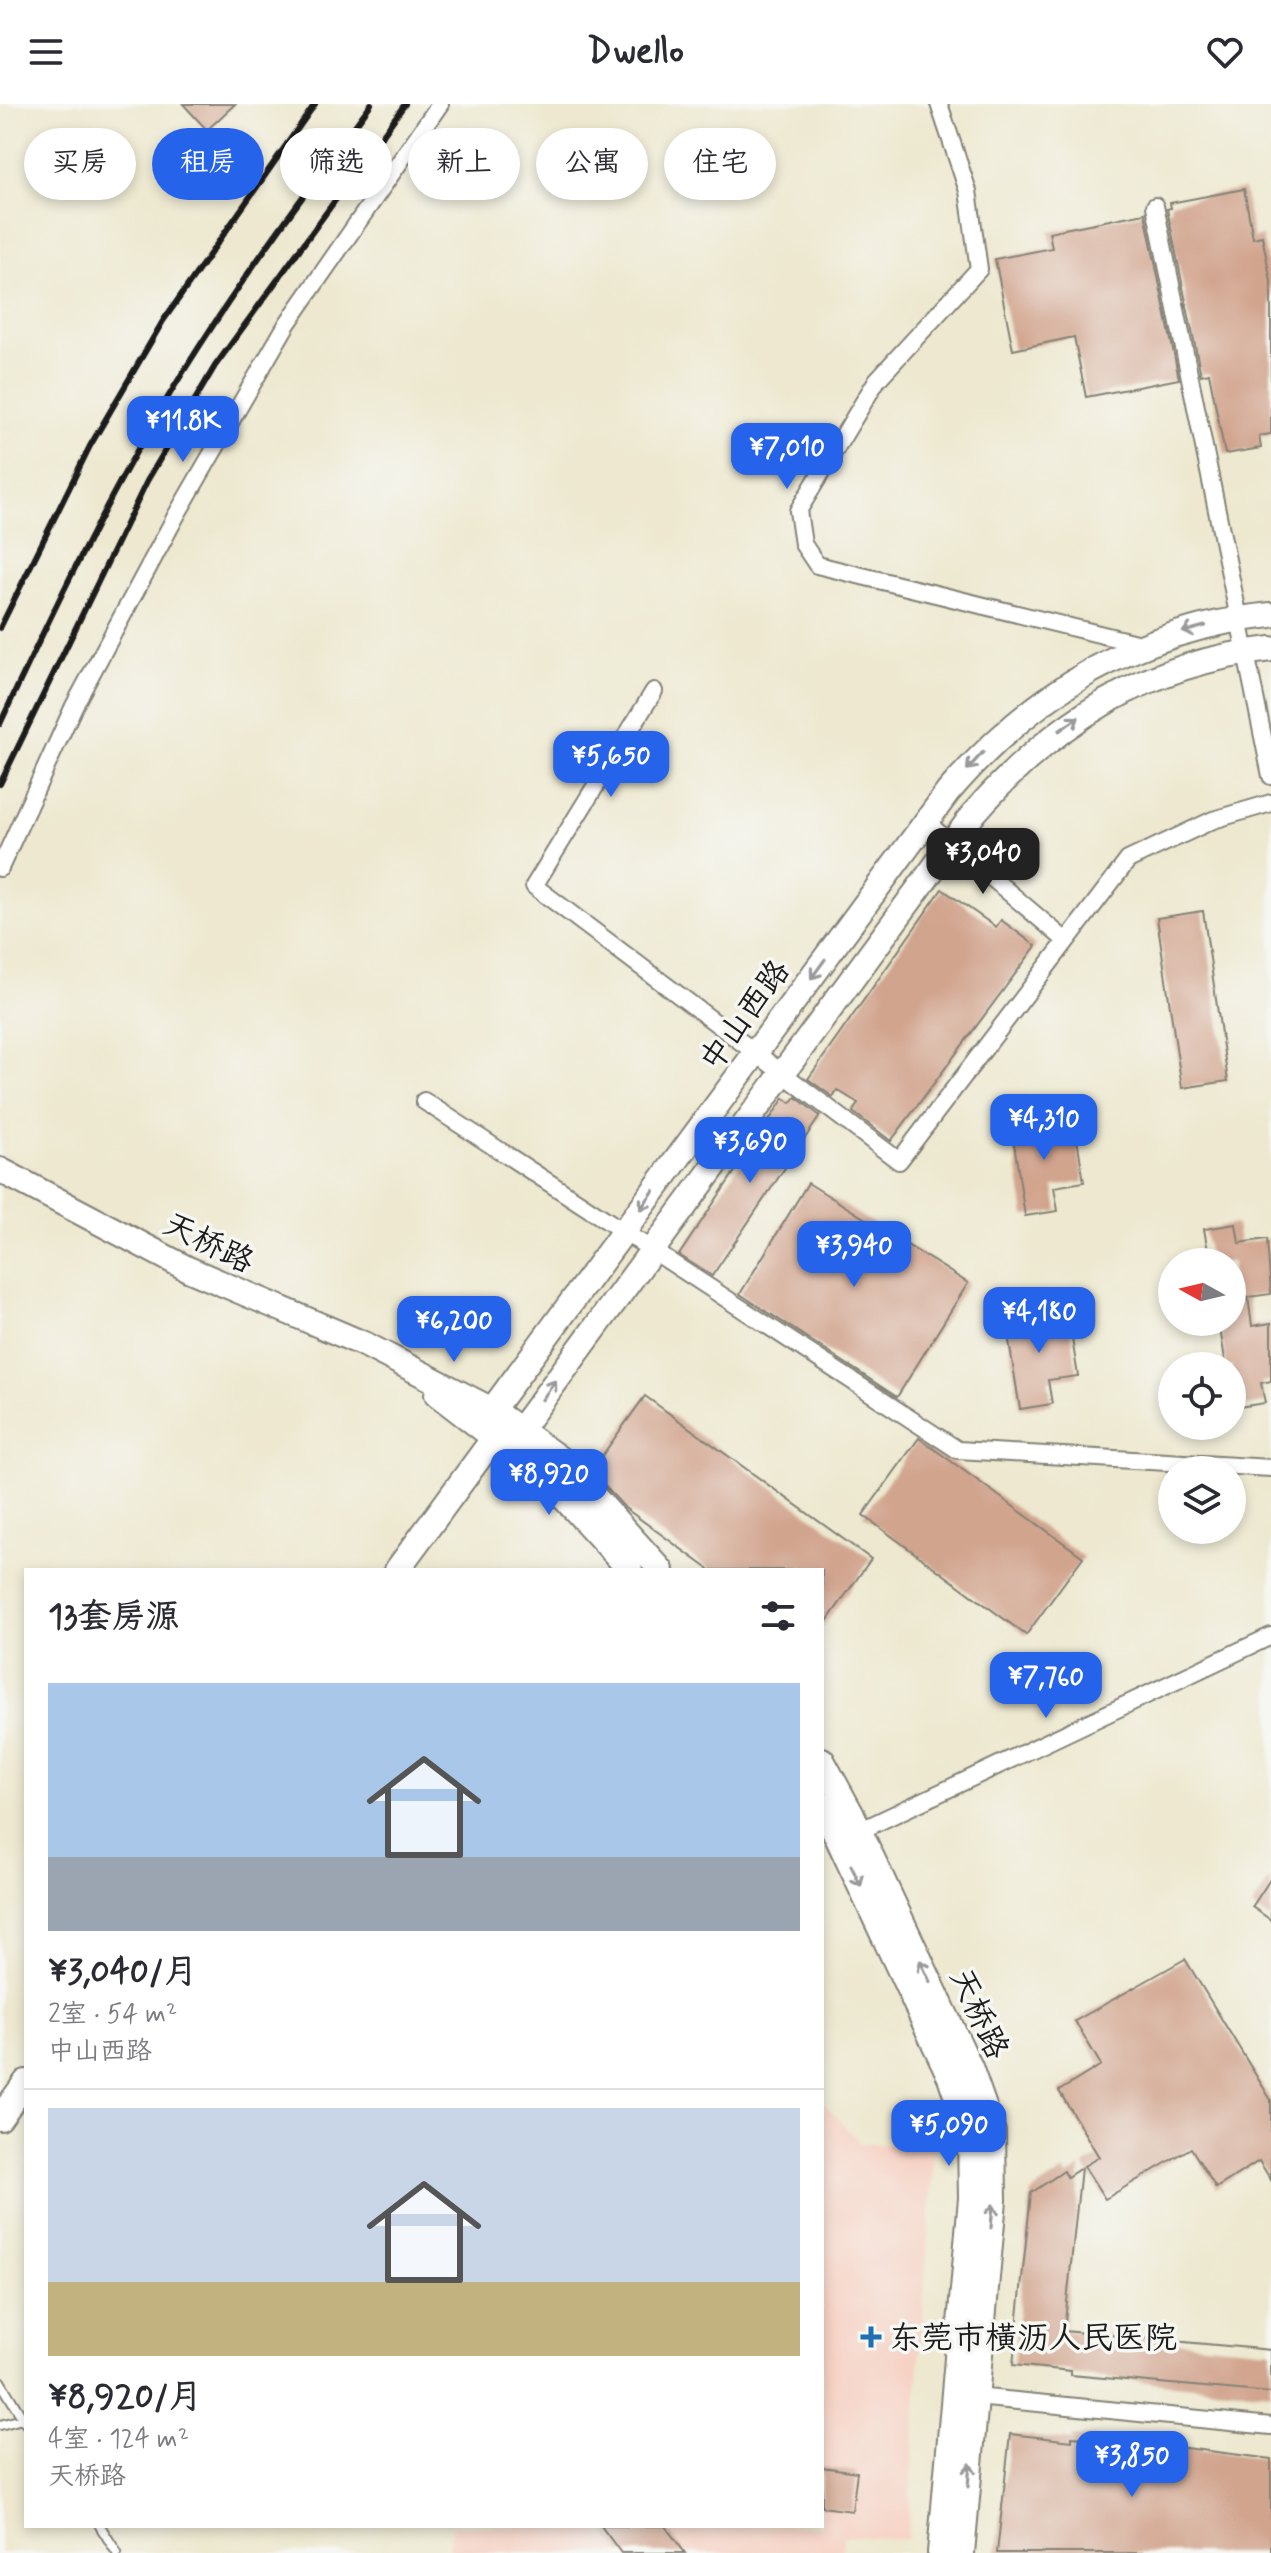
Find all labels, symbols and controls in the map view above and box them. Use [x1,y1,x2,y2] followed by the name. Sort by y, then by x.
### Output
[587,29,684,76] text: Dwello
[24,30,68,74] icon: menu
[1203,30,1247,74] icon: heart
[24,128,136,200] chip: 买房
[152,128,264,200] chip: 租房
[280,128,392,200] chip: 筛选
[408,128,520,200] chip: 新上
[536,128,648,200] chip: 公寓
[664,128,776,200] chip: 住宅
[118,396,248,464] pin: ¥11.8K
[145,405,221,439] text: ¥11.8K
[722,423,852,491] pin: ¥7,010
[749,432,825,466] text: ¥7,010
[1182,622,1208,637] one-way arrow
[1058,716,1080,732] one-way arrow
[546,731,676,799] pin: ¥5,650
[571,740,651,774] text: ¥5,650
[966,751,984,771] one-way arrow
[918,828,1048,896] pin: ¥3,040
[944,837,1022,871] text: ¥3,040
[691,952,800,1080] street label: 中山西路
[810,957,826,979] one-way arrow
[979,1094,1109,1162] pin: ¥4,310
[1008,1103,1080,1137] text: ¥4,310
[685,1117,815,1185] pin: ¥3,690
[713,1126,787,1160] text: ¥3,690
[639,1189,655,1211] one-way arrow
[156,1204,260,1284] street label: 天桥路
[789,1221,919,1289] pin: ¥3,940
[815,1230,893,1264] text: ¥3,940
[1158,1248,1246,1336] north arrow
[1158,1248,1246,1544] map controls
[974,1287,1104,1355] pin: ¥4,180
[389,1296,519,1364] pin: ¥6,200
[1001,1296,1077,1330] text: ¥4,180
[415,1305,493,1339] text: ¥6,200
[1158,1352,1246,1440] button: locate
[541,1380,557,1402] one-way arrow
[484,1449,614,1517] pin: ¥8,920
[1158,1456,1246,1544] button: layers
[509,1458,589,1492] text: ¥8,920
[756,1594,800,1638] icon: filters
[48,1595,180,1640] text: 13套房源
[981,1652,1111,1720] pin: ¥7,760
[1008,1661,1084,1695] text: ¥7,760
[352,1735,496,1879] icon: home
[849,1864,864,1888] one-way arrow
[48,1950,198,1995] text: ¥3,040/月
[917,1959,932,1983] one-way arrow
[939,1961,1018,2066] street label: 天桥路
[48,1998,177,2032] text: 2室 · 54 m²
[48,2035,152,2069] text: 中山西路
[884,2100,1014,2168] pin: ¥5,090
[909,2109,989,2143] text: ¥5,090
[352,2160,496,2304] icon: home
[985,2203,1000,2230] one-way arrow
[889,2318,1177,2360] place label: 东莞市横沥人民医院
[860,2326,882,2348] marker: 东莞市横沥人民医院
[48,2375,203,2420] text: ¥8,920/月
[48,2423,189,2457] text: 4室 · 124 m²
[1067,2431,1197,2499] pin: ¥3,850
[1094,2440,1170,2474] text: ¥3,850
[48,2460,126,2494] text: 天桥路
[962,2462,977,2489] one-way arrow

